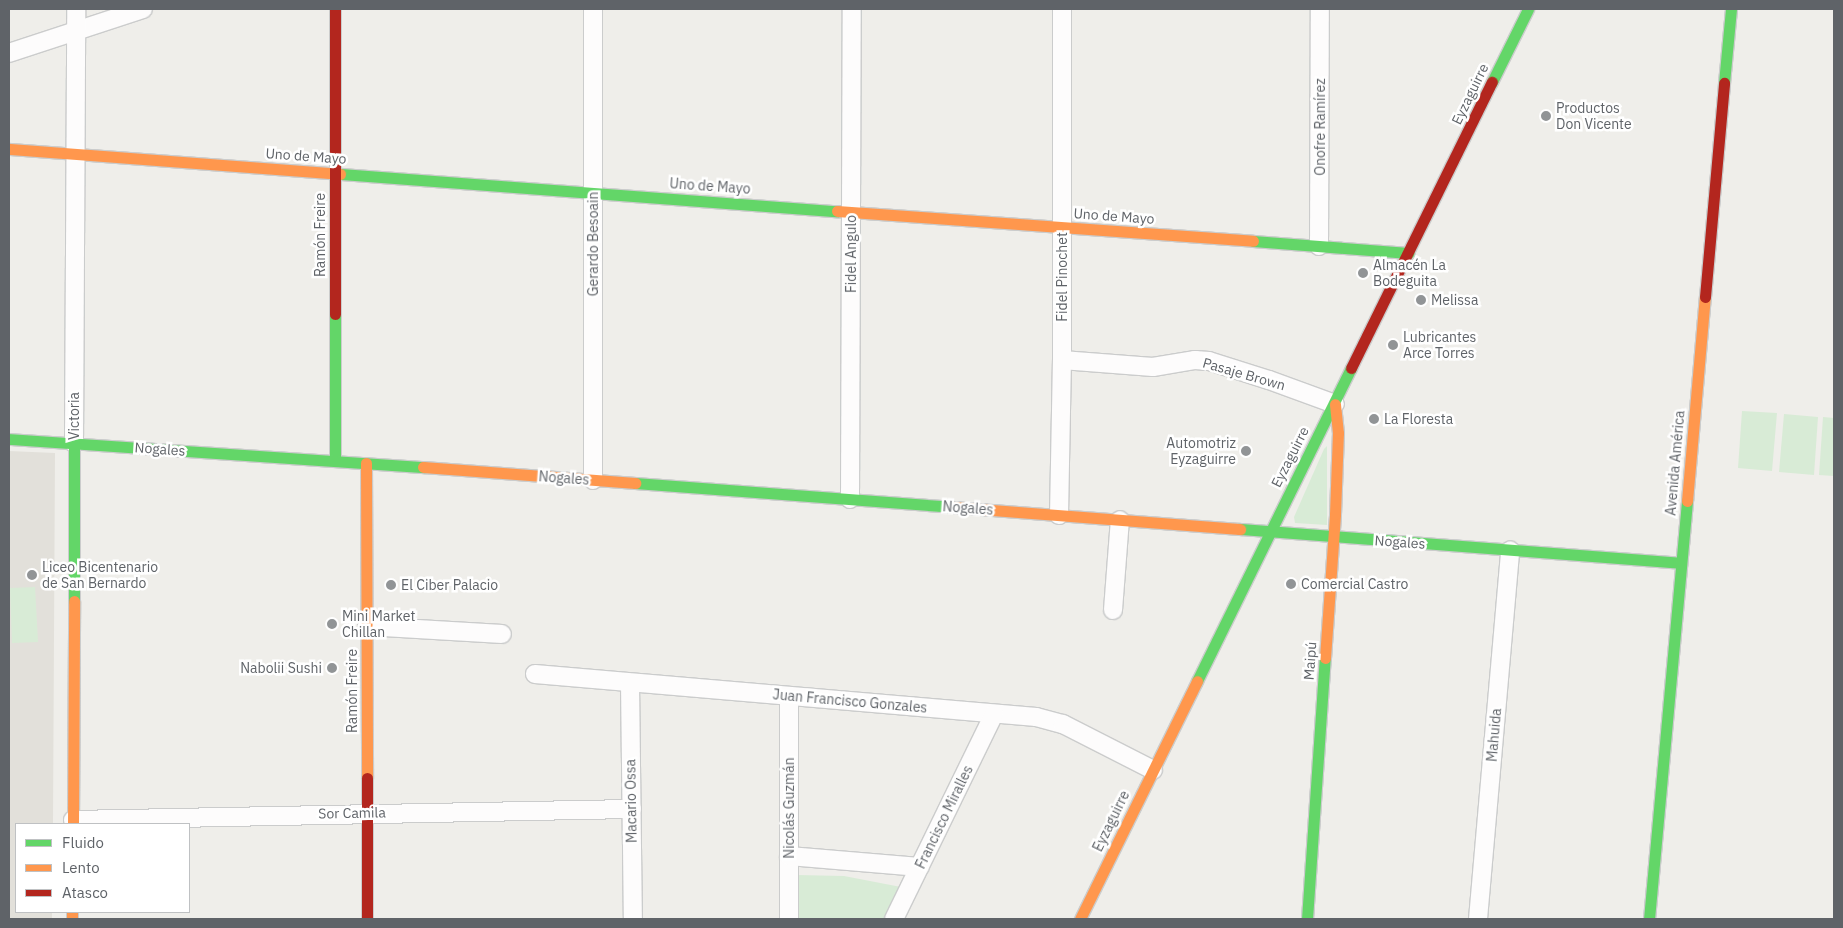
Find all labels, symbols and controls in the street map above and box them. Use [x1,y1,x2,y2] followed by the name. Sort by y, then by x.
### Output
[1448,61,1492,127] street label: Eyzaguirre
[1312,78,1328,176] street label: Onofre Ramírez
[1556,100,1632,132] place label: Productos Don Vicente
[1540,110,1552,122] marker: Productos Don Vicente
[265,145,347,167] street label: Uno de Mayo
[669,175,751,197] street label: Uno de Mayo
[585,192,601,296] street label: Gerardo Besoain
[312,193,328,277] street label: Ramón Freire
[1073,205,1155,227] street label: Uno de Mayo
[843,215,859,293] street label: Fidel Angulo
[1054,232,1070,322] street label: Fidel Pinochet
[1373,257,1446,290] place label: Almacén La Bodeguita
[1357,267,1369,279] marker: Almacén La Bodeguita
[1431,292,1478,308] place label: Melissa
[1415,294,1427,306] marker: Melissa
[1403,329,1476,362] place label: Lubricantes Arce Torres
[1387,339,1399,351] marker: Lubricantes Arce Torres
[1201,354,1287,394] street label: Pasaje Brown
[66,392,82,440] street label: Victoria
[1662,410,1688,516] street label: Avenida América
[1384,411,1453,427] place label: La Floresta
[1368,413,1380,425] marker: La Floresta
[1268,424,1312,490] street label: Eyzaguirre
[1166,435,1236,468] place label: Automotriz Eyzaguirre
[134,439,186,459] street label: Nogales
[1240,445,1252,457] marker: Automotriz Eyzaguirre
[538,468,590,488] street label: Nogales
[942,498,994,518] street label: Nogales
[1374,532,1426,552] street label: Nogales
[42,559,158,592] place label: Liceo Bicentenario de San Bernardo
[26,569,38,581] marker: Liceo Bicentenario de San Bernardo
[1301,576,1408,592] place label: Comercial Castro
[401,577,498,593] place label: El Ciber Palacio
[1285,578,1297,590] marker: Comercial Castro
[385,579,397,591] marker: El Ciber Palacio
[342,608,415,640] place label: Mini Market Chillan
[326,618,338,630] marker: Mini Market Chillan
[1300,641,1320,681] street label: Maipú
[344,649,360,733] street label: Ramón Freire
[240,660,322,676] place label: Nabolii Sushi
[326,662,338,674] marker: Nabolii Sushi
[772,686,928,716] street label: Juan Francisco Gonzales
[1483,707,1505,763] street label: Mahuida
[781,757,797,859] street label: Nicolás Guzmán
[622,759,640,843] street label: Macario Ossa
[912,763,976,871] street label: Francisco Miralles
[1089,788,1133,854] street label: Eyzaguirre
[318,804,386,822] street label: Sor Camila
[15,823,190,913] legend
[62,833,104,852] text: Fluido
[62,858,100,877] text: Lento
[62,883,108,902] text: Atasco

